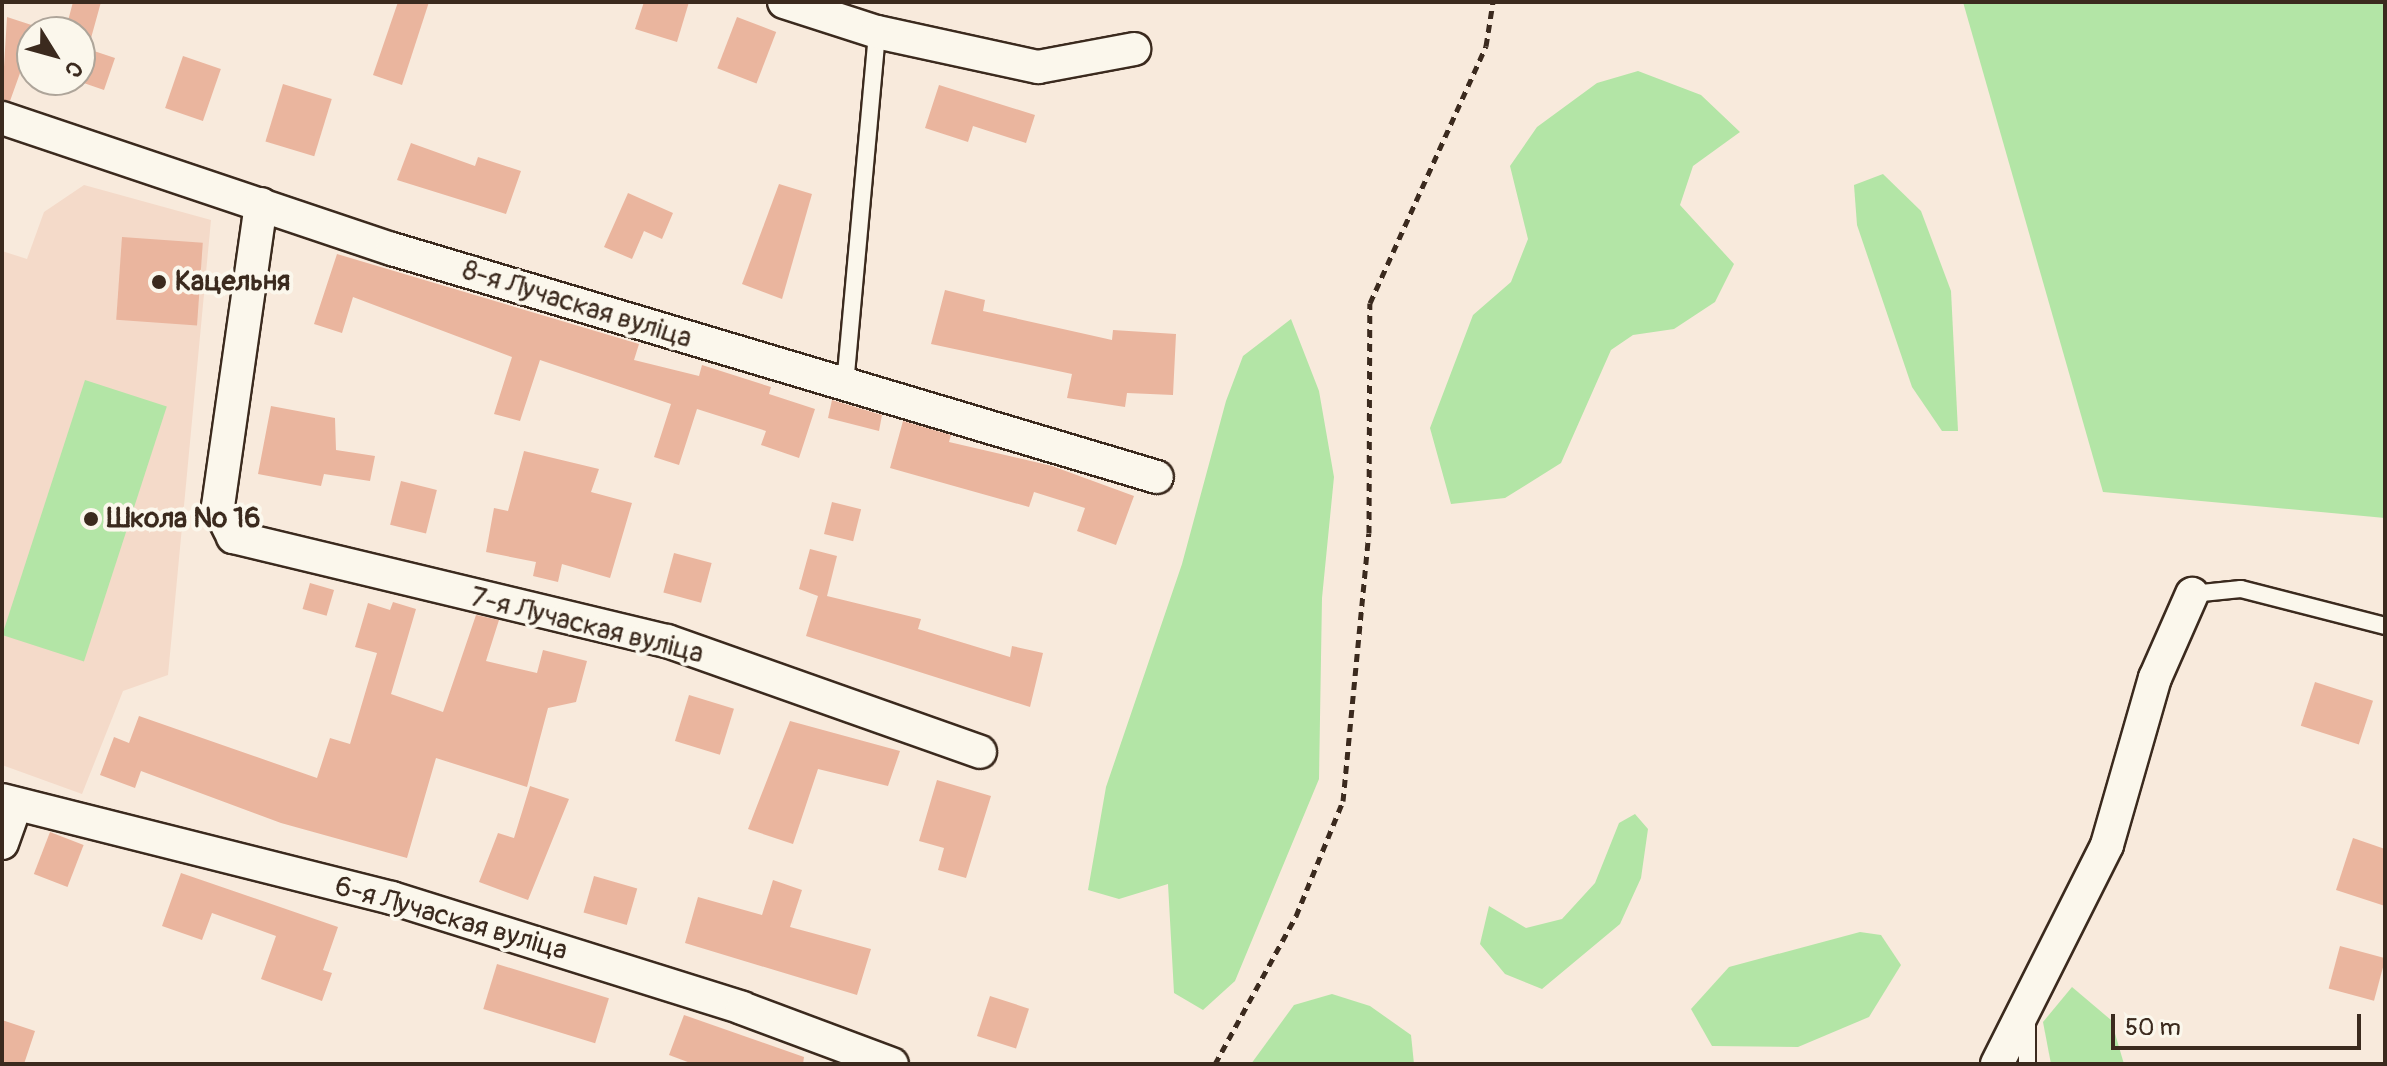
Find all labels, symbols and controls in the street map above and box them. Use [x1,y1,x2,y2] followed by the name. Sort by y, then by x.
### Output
[16,16,96,96] north arrow
[58,55,89,83] text: С
[458,254,696,356] street label: 8-я Лучаская вуліца
[175,265,290,299] place label: Кацельня
[150,273,168,291] marker: Кацельня
[107,502,260,536] place label: Школа № 16
[82,510,100,528] marker: Школа № 16
[467,581,707,671] street label: 7-я Лучаская вуліца
[331,870,571,968] street label: 6-я Лучаская вуліца
[2115,998,2365,1048] scale bar
[2125,1013,2181,1042] text: 50 m

